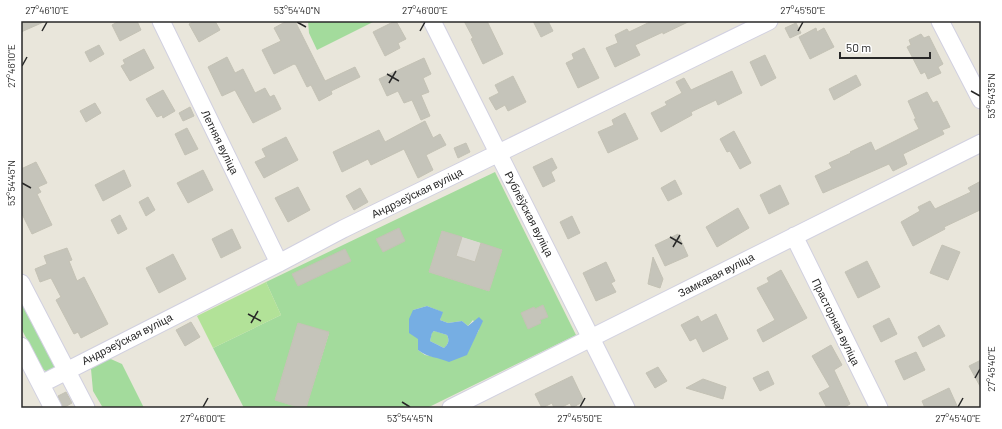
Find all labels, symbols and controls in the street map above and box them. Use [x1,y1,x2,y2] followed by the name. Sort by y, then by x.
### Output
[25,4,69,16] text: 27°46'10"E
[274,4,320,16] text: 53°54'40"N
[402,4,448,16] text: 27°46'00"E
[780,4,826,16] text: 27°45'50"E
[840,34,930,60] scale bar
[846,40,871,54] text: 50 m
[5,44,17,88] text: 27°46'10"E
[985,73,997,119] text: 53°54'35"N
[199,107,242,177] street label: Летняя вуліца
[5,160,17,206] text: 53°54'45"N
[369,164,465,220] street label: Андрэеўская вуліца
[502,169,557,259] street label: Рублёўская вуліца
[676,249,757,299] street label: Замкавая вуліца
[810,276,864,368] street label: Прасторная вуліца
[79,310,175,367] street label: Андрэеўская вуліца
[985,346,997,392] text: 27°45'40"E
[180,412,226,424] text: 27°46'00"E
[387,412,433,424] text: 53°54'45"N
[557,412,603,424] text: 27°45'50"E
[935,412,981,424] text: 27°45'40"E

